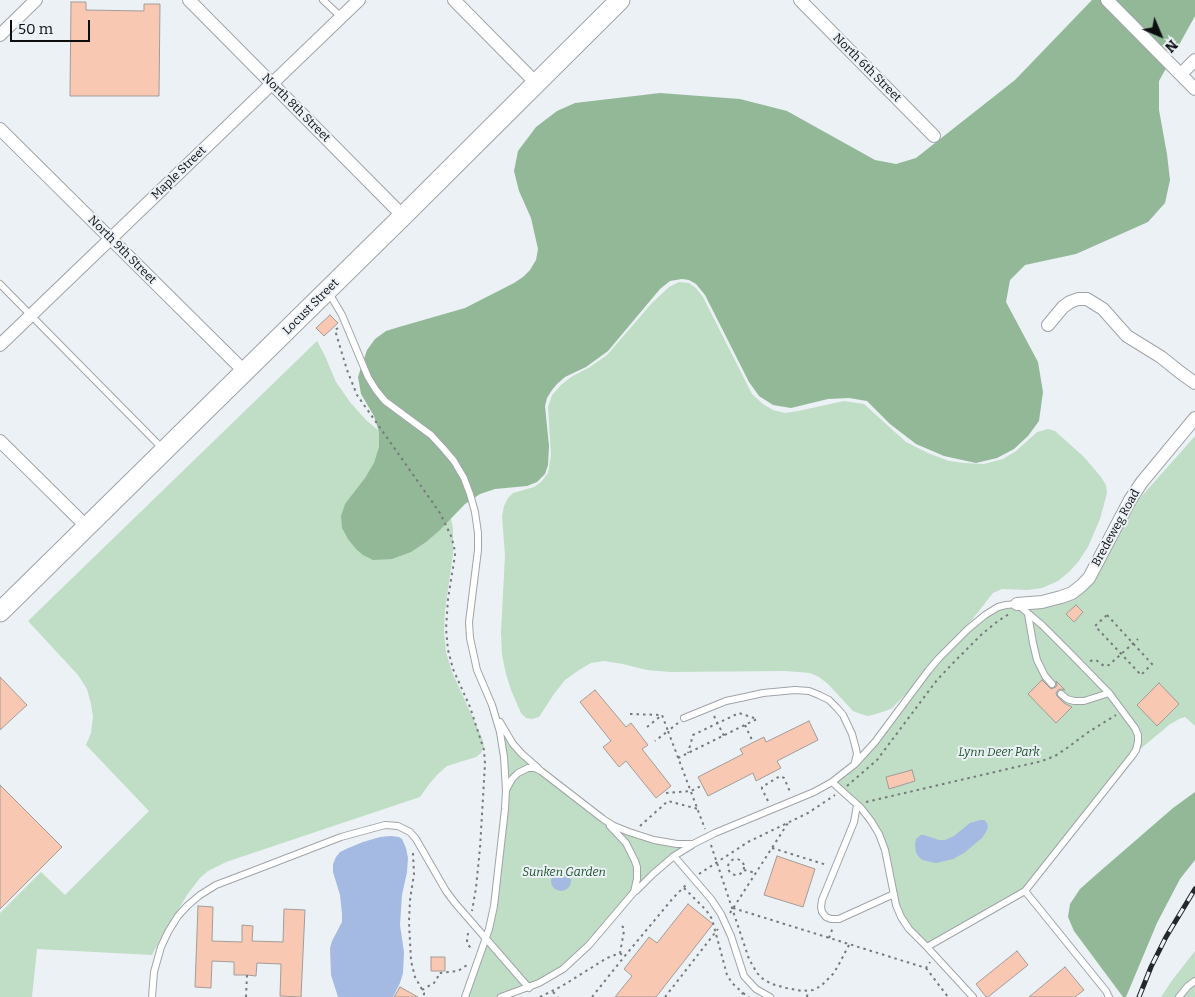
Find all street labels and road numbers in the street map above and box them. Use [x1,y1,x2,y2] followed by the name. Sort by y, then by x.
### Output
[830,31,904,105] street label: North 6th Street
[259,71,333,145] street label: North 8th Street
[149,143,209,203] street label: Maple Street
[85,213,159,287] street label: North 9th Street
[280,276,342,338] street label: Locust Street
[1089,487,1143,569] street label: Bredeweg Road

